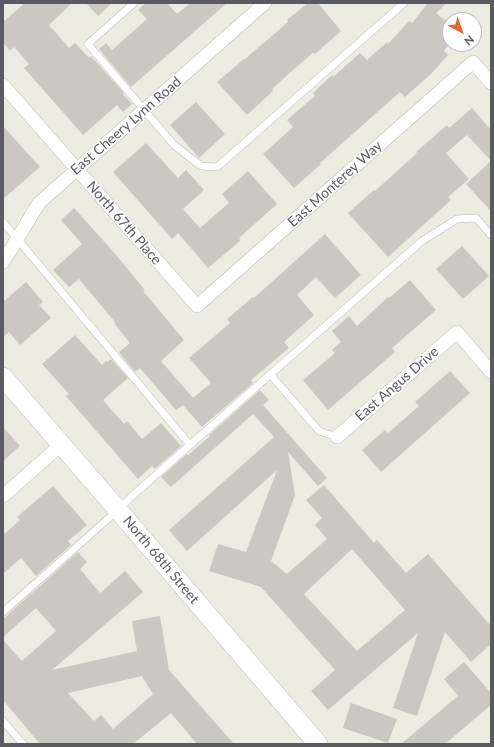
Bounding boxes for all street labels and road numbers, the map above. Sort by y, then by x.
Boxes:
street label: East Cheery Lynn Road [67,73,185,179]
street label: East Monterey Way [284,137,386,231]
street label: North 67th Place [83,178,165,268]
street label: East Angus Drive [352,343,442,425]
street label: North 68th Street [119,513,203,607]

